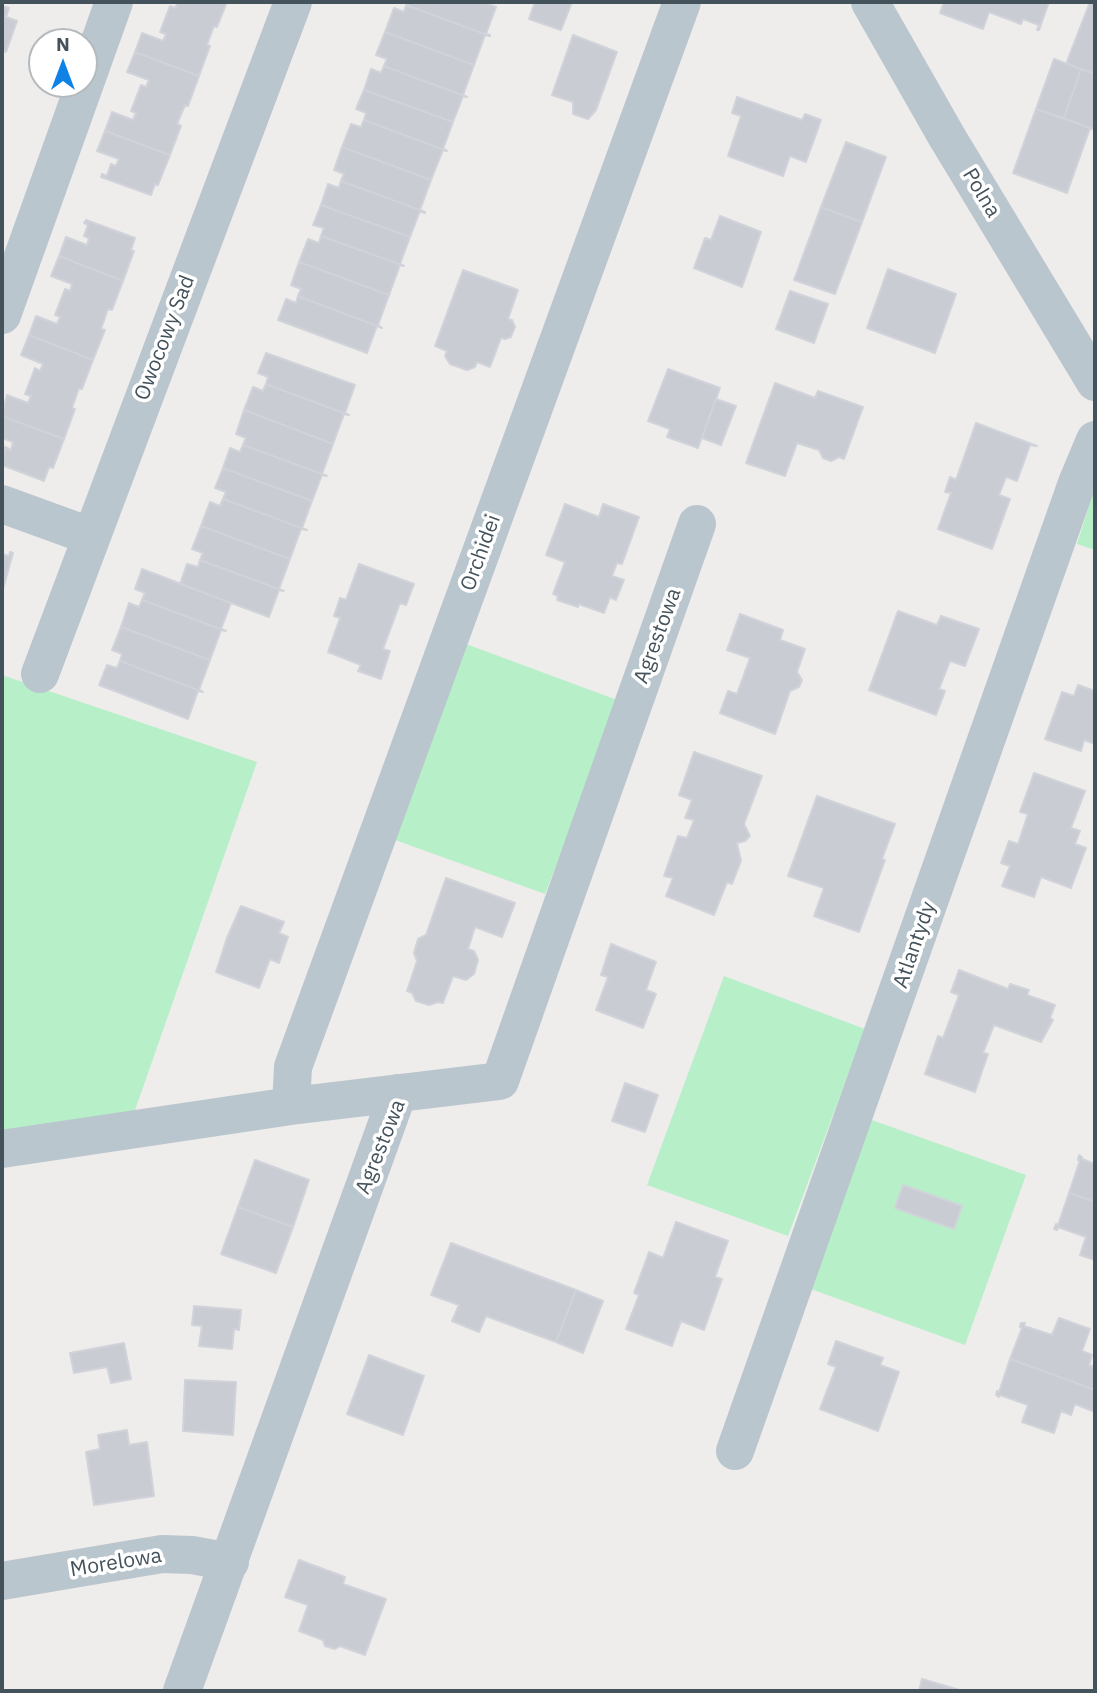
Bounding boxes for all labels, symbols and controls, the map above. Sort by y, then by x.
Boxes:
north arrow [28,28,98,98]
text: N [56,32,70,56]
street label: Polna [957,164,1005,222]
street label: Owocowy Sad [130,272,200,404]
street label: Orchidei [456,511,506,595]
street label: Agrestowa [629,585,687,687]
street label: Atlantydy [888,898,942,992]
street label: Agrestowa [351,1096,411,1198]
street label: Morelowa [68,1543,164,1583]

